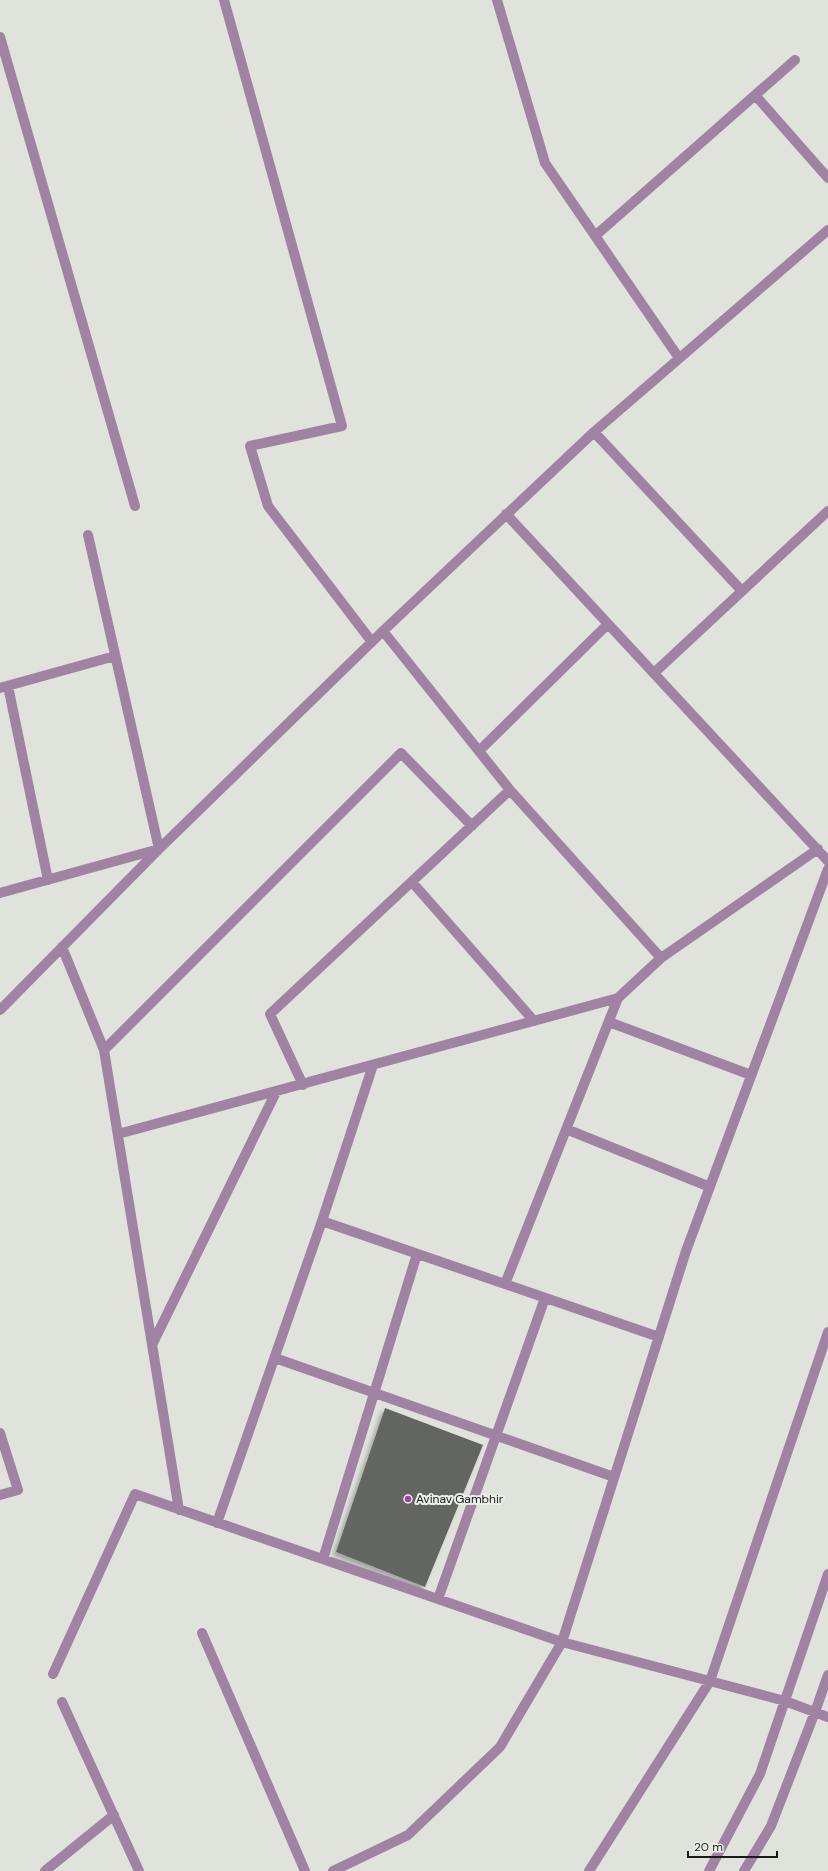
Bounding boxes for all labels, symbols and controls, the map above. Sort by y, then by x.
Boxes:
place label: Avinav Gambhir [416,1491,504,1507]
marker: Avinav Gambhir [403,1494,413,1504]
scale bar [688,1833,777,1859]
text: 20 m [694,1839,723,1855]

